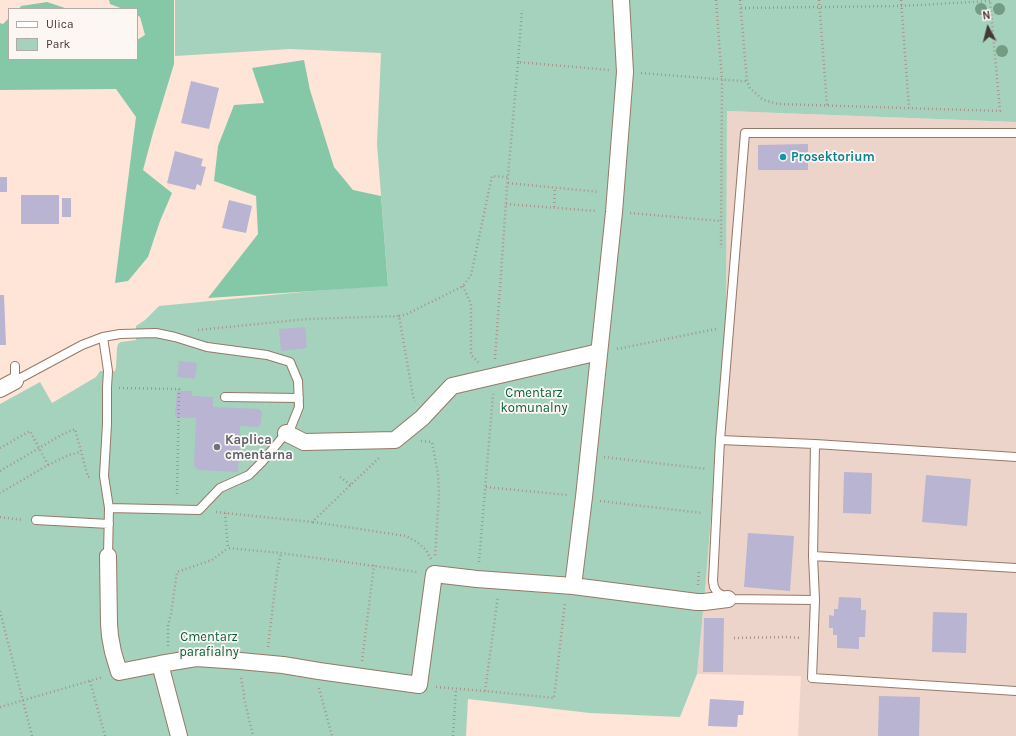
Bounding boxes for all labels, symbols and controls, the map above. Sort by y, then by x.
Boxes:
legend [8,8,138,60]
north arrow [968,8,1008,48]
text: N [982,9,991,23]
text: Ulica [46,17,74,31]
text: Park [46,37,70,51]
place label: Prosektorium [791,149,875,165]
marker: Prosektorium [778,152,788,162]
park label: Cmentarz komunalny [500,385,568,416]
place label: Kaplica cmentarna [225,432,293,463]
marker: Kaplica cmentarna [212,442,222,452]
park label: Cmentarz parafialny [179,629,239,660]

